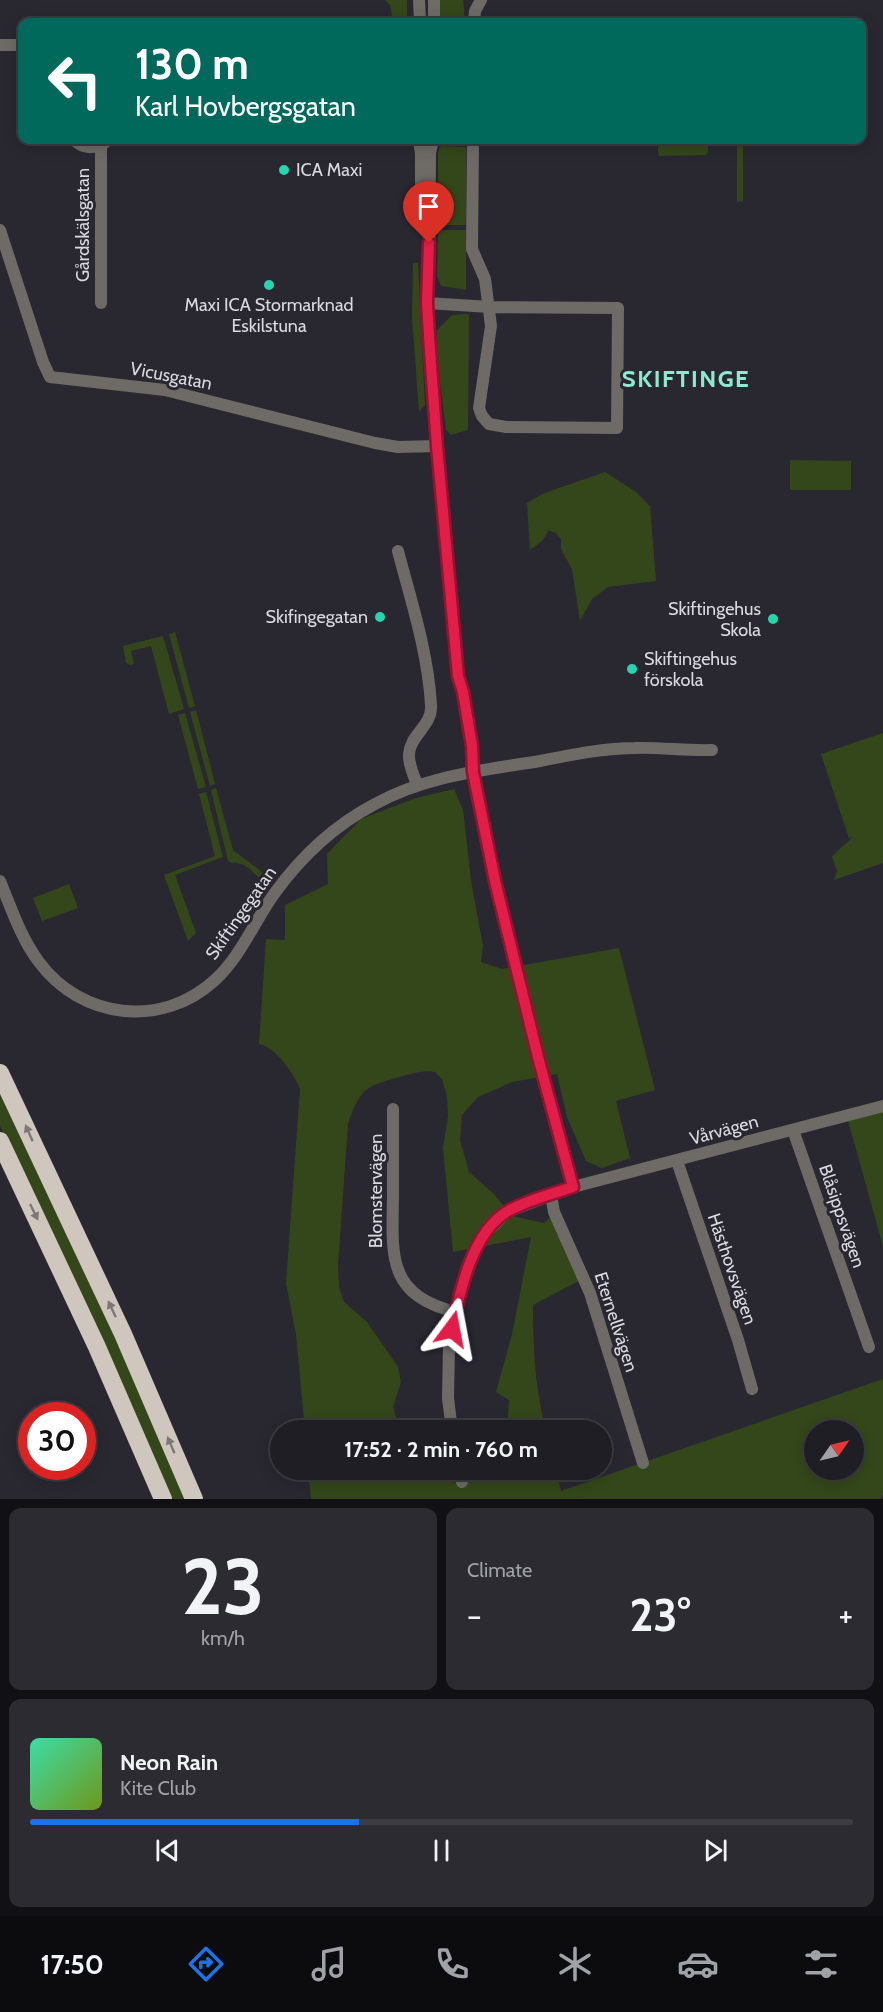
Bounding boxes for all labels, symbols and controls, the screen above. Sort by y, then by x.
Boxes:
text: 130 m [135,38,249,90]
icon: left [36,42,114,120]
text: Karl Hovbergsgatan [135,90,356,123]
place label: ICA Maxi [296,159,362,181]
marker: ICA Maxi [277,163,291,177]
street label: Gårdskälsgatan [72,168,94,282]
pin [403,181,454,243]
icon: arrive [412,190,445,223]
marker: Maxi ICA Stormarknad Eskilstuna [262,278,276,292]
place label: Maxi ICA Stormarknad Eskilstuna [184,294,354,337]
street label: Vicusgatan [128,357,214,395]
district label: SKIFTINGE [622,364,750,393]
place label: Skiftingehus Skola [668,598,761,641]
place label: Skifingegatan [266,606,368,628]
marker: Skifingegatan [373,610,387,624]
marker: Skiftingehus Skola [766,612,780,626]
place label: Skiftingehus förskola [644,648,737,691]
marker: Skiftingehus förskola [625,662,639,676]
street label: Skiftingegatan [201,862,281,964]
street label: Vårvägen [687,1110,761,1150]
one-way arrow [24,1124,33,1141]
street label: Blomstervägen [365,1134,387,1248]
street label: Blåsippsvägen [814,1161,870,1271]
one-way arrow [30,1204,39,1221]
street label: Hästhovsvägen [703,1211,761,1327]
street label: Eternellvägen [589,1269,643,1375]
position arrow [420,1297,484,1361]
one-way arrow [107,1300,116,1317]
speed limit sign: 30 [18,1402,96,1480]
north arrow [804,1420,864,1480]
map controls [804,1420,864,1480]
one-way arrow [166,1436,176,1454]
text: 17:52 · 2 min · 760 m [344,1436,538,1463]
text: 23 [181,1539,265,1634]
text: Climate [467,1558,532,1582]
text: 23° [629,1588,691,1642]
text: − [467,1595,482,1635]
text: + [838,1595,853,1635]
text: km/h [201,1626,245,1650]
text: Neon Rain [120,1749,218,1776]
text: Kite Club [120,1776,196,1800]
icon: previous [151,1834,184,1867]
icon: pause [425,1834,458,1867]
icon: next [699,1834,732,1867]
icon: directions [185,1943,227,1985]
icon: music [308,1943,350,1985]
icon: phone [431,1943,473,1985]
icon: climate [554,1943,596,1985]
icon: car [677,1943,719,1985]
icon: filters [800,1943,842,1985]
text: 17:50 [41,1948,104,1981]

